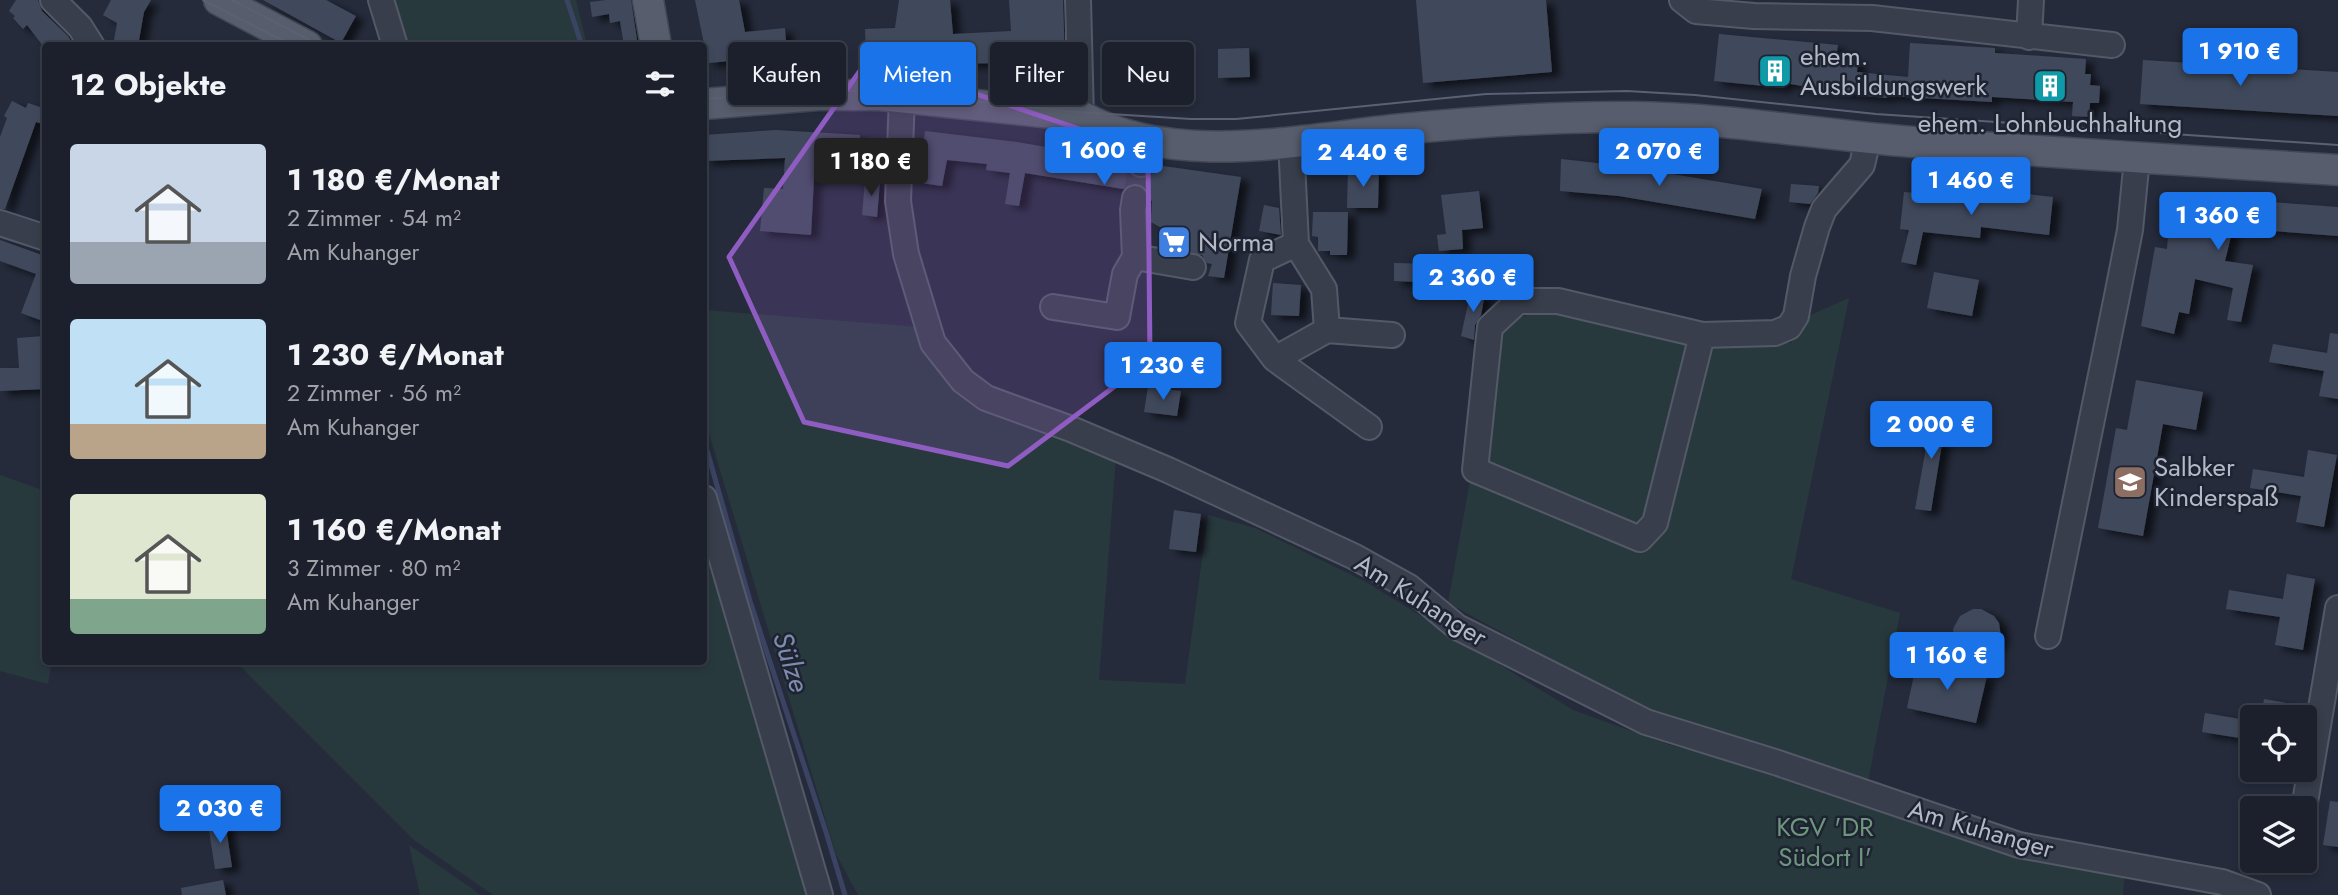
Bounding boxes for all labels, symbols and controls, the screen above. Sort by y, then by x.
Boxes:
pin: 1 910 € [2175,28,2305,88]
text: 1 910 € [2199,34,2281,68]
place label: ehem. Ausbildungswerk [1800,37,1987,105]
chip: Kaufen [728,42,846,105]
chip: Mieten [860,42,976,105]
chip: Filter [990,42,1088,105]
chip: Neu [1102,42,1194,105]
building icon: ehem. Ausbildungswerk [1756,52,1794,90]
text: 12 Objekte [70,63,226,106]
icon: filters [641,65,679,103]
building icon: ehem. Lohnbuchhaltung [2031,67,2069,105]
place label: ehem. Lohnbuchhaltung [1918,104,2182,142]
pin: 1 600 € [1039,128,1169,187]
pin: 2 070 € [1594,128,1724,188]
pin: 2 440 € [1298,130,1428,189]
text: 1 600 € [1061,133,1147,167]
text: 2 070 € [1615,134,1703,168]
text: 2 440 € [1317,135,1409,169]
pin: 1 180 € [806,138,936,198]
text: 1 180 € [830,144,912,178]
text: 1 180 €/Monat [287,158,500,201]
pin: 1 460 € [1906,158,2036,217]
text: 1 460 € [1927,163,2015,197]
icon: home [126,172,210,256]
pin: 1 360 € [2153,192,2283,252]
text: 1 360 € [2175,198,2261,232]
text: 2 Zimmer · 54 m² [287,201,461,235]
supermarket icon: Norma [1155,223,1193,261]
place label: Norma [1198,223,1274,261]
text: Am Kuhanger [287,235,419,269]
pin: 2 360 € [1408,254,1538,314]
text: 2 360 € [1429,260,1517,294]
text: 1 230 €/Monat [287,333,504,376]
pin: 1 230 € [1098,342,1228,402]
icon: home [126,347,210,431]
text: 1 230 € [1120,348,1206,382]
text: 2 Zimmer · 56 m² [287,376,461,410]
pin: 2 000 € [1866,402,1996,461]
text: 2 000 € [1886,407,1976,441]
text: Am Kuhanger [287,410,419,444]
place label: Salbker Kinderspaß [2154,448,2279,516]
school or university icon: Salbker Kinderspaß [2111,463,2149,501]
text: 1 160 €/Monat [287,508,501,551]
icon: home [126,522,210,606]
street label: Am Kuhanger [1347,544,1495,656]
text: 3 Zimmer · 80 m² [287,551,460,585]
text: Am Kuhanger [287,585,419,619]
water label: Sülze [762,626,820,698]
pin: 1 160 € [1882,632,2012,692]
text: 1 160 € [1906,638,1988,672]
map controls [2240,705,2317,873]
button: locate [2240,705,2317,782]
pin: 2 030 € [155,786,285,845]
street label: Am Kuhanger [1904,790,2058,868]
text: 2 030 € [176,791,264,825]
button: layers [2240,796,2317,873]
park label: KGV 'DR Südort I' [1776,808,1874,876]

